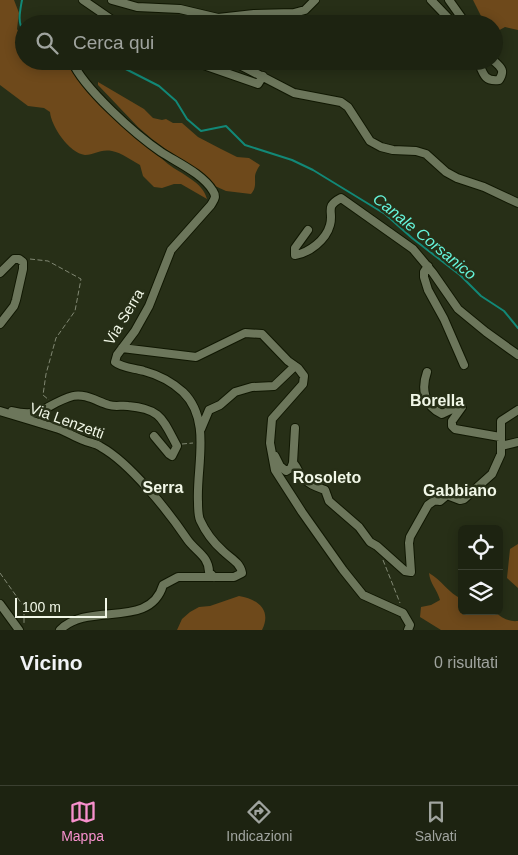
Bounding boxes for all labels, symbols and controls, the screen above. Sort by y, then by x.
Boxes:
search box [15,15,503,70]
icon: search [33,29,61,57]
text: Cerca qui [73,32,154,53]
water label: Canale Corsanico [370,190,480,283]
street label: Via Serra [100,285,147,348]
district label: Borella [410,392,464,409]
street label: Via Lenzetti [28,399,107,442]
district label: Rosoleto [293,469,361,486]
district label: Serra [143,479,184,496]
district label: Gabbiano [423,482,497,499]
map controls [458,525,503,615]
button: locate [458,525,503,570]
button: layers [458,570,503,615]
scale bar [15,595,108,618]
text: 100 m [22,599,61,615]
text: Vicino [20,651,83,674]
text: 0 risultati [434,654,498,671]
tab: Mappa [61,798,104,844]
tab: Indicazioni [226,798,292,844]
tab: Salvati [415,798,457,844]

